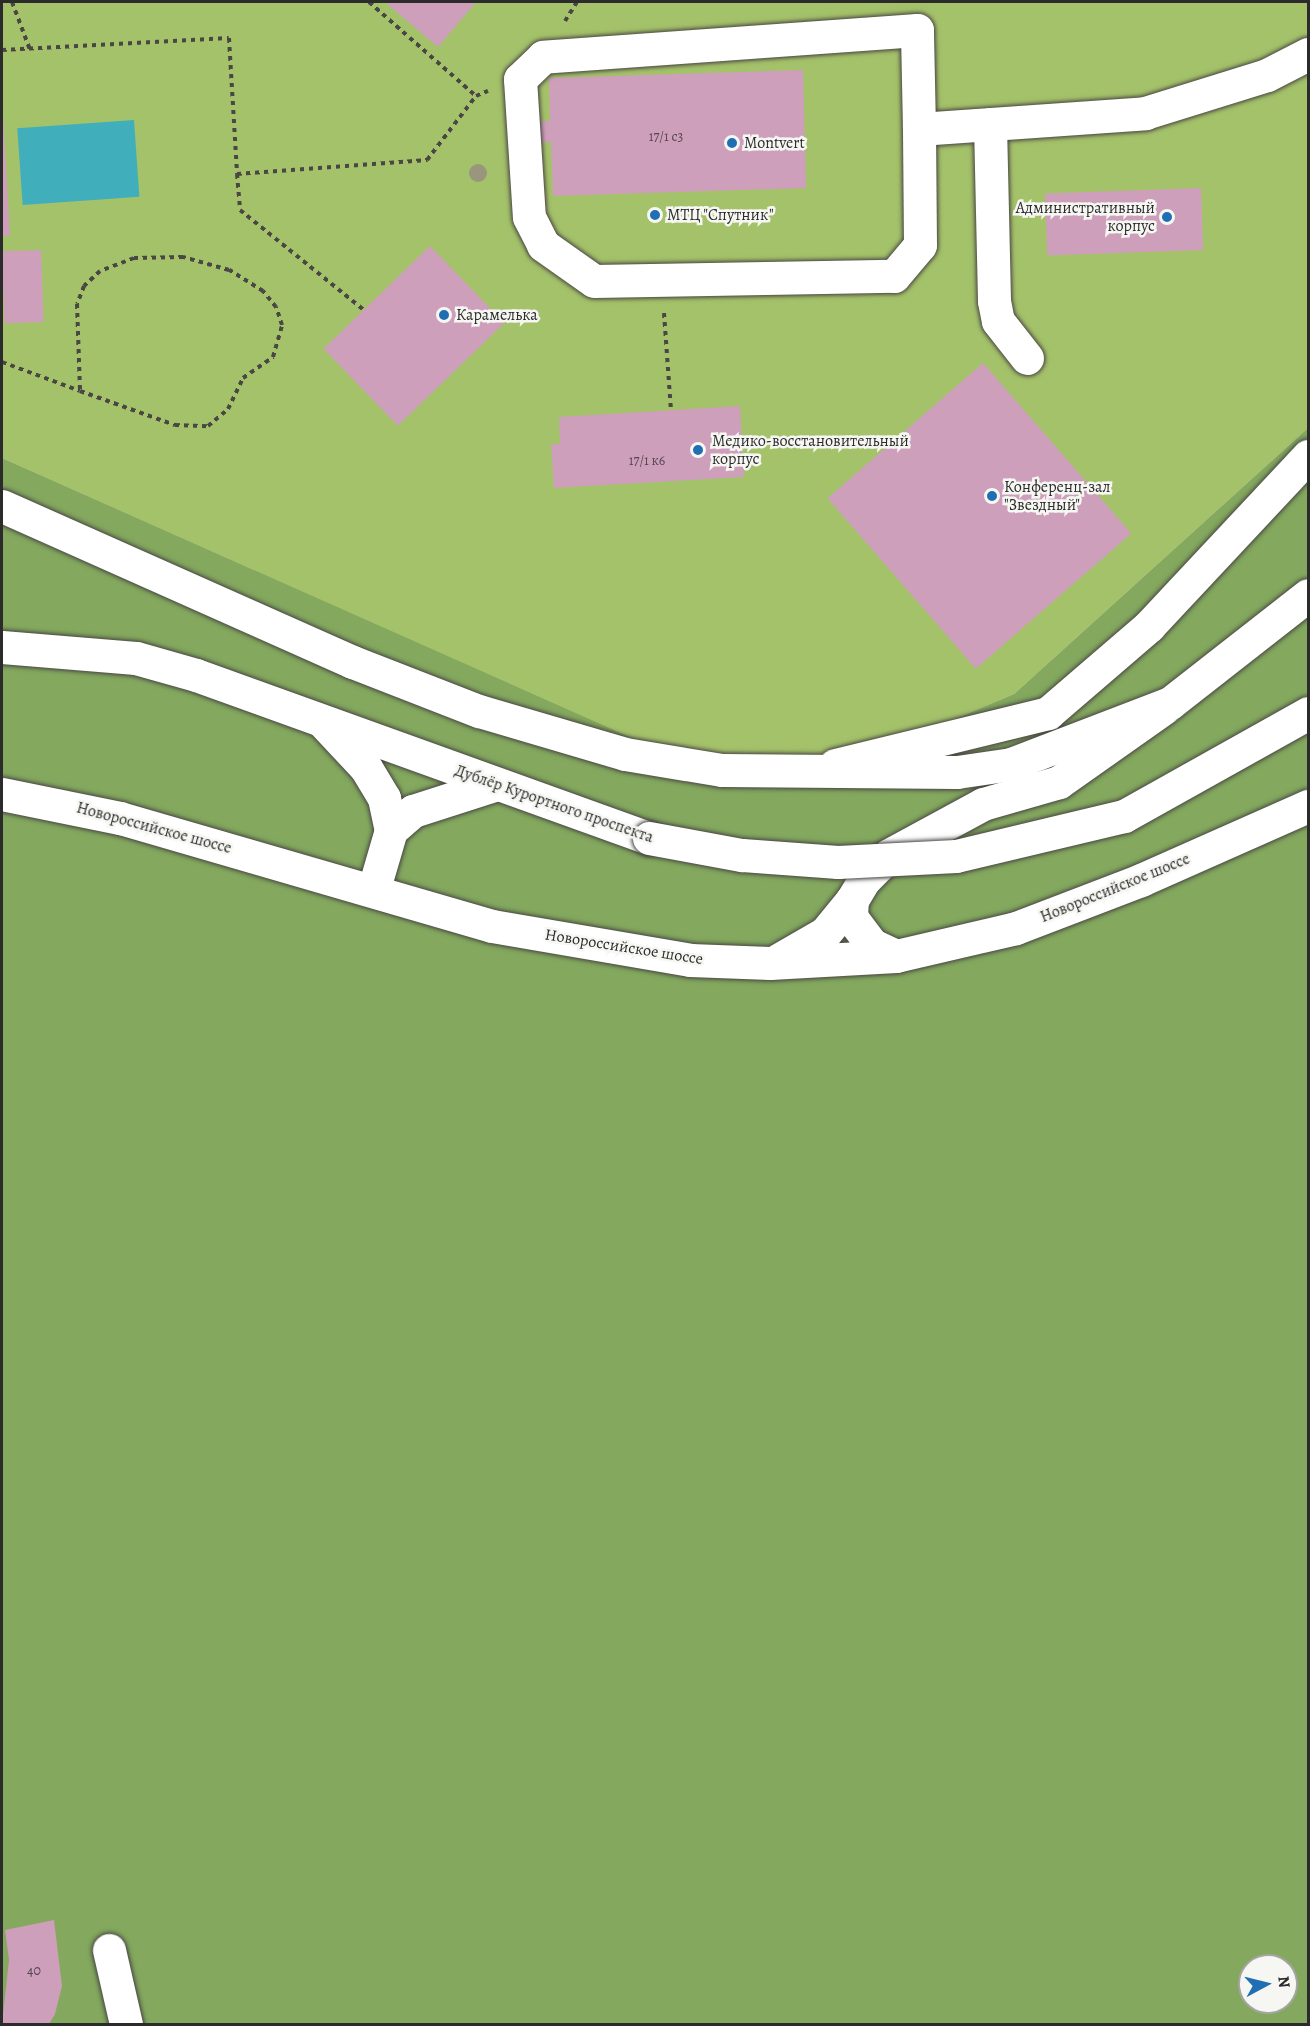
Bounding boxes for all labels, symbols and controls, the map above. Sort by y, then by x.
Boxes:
house number: 17/1 с3 [649,129,683,145]
place label: Montvert [744,133,805,153]
marker: Montvert [725,136,739,150]
place label: Административный корпус [1016,198,1155,236]
place label: МТЦ "Спутник" [667,205,774,225]
marker: МТЦ "Спутник" [648,208,662,222]
marker: Административный корпус [1160,210,1174,224]
place label: Карамелька [456,305,538,325]
marker: Карамелька [437,308,451,322]
place label: Медико-восстановительный корпус [712,431,909,469]
marker: Медико-восстановительный корпус [689,441,707,459]
house number: 17/1 к6 [629,453,665,469]
place label: Конференц-зал "Звездный" [1004,477,1110,515]
marker: Конференц-зал "Звездный" [985,489,999,503]
street label: Дублёр Курортного проспекта [452,761,656,847]
street label: Новороссийское шоссе [74,798,234,858]
street label: Новороссийское шоссе [1037,849,1193,927]
street label: Новороссийское шоссе [544,925,704,969]
north arrow [1238,1954,1298,2014]
house number: 40 [27,1963,41,1979]
text: N [1272,1975,1296,1989]

